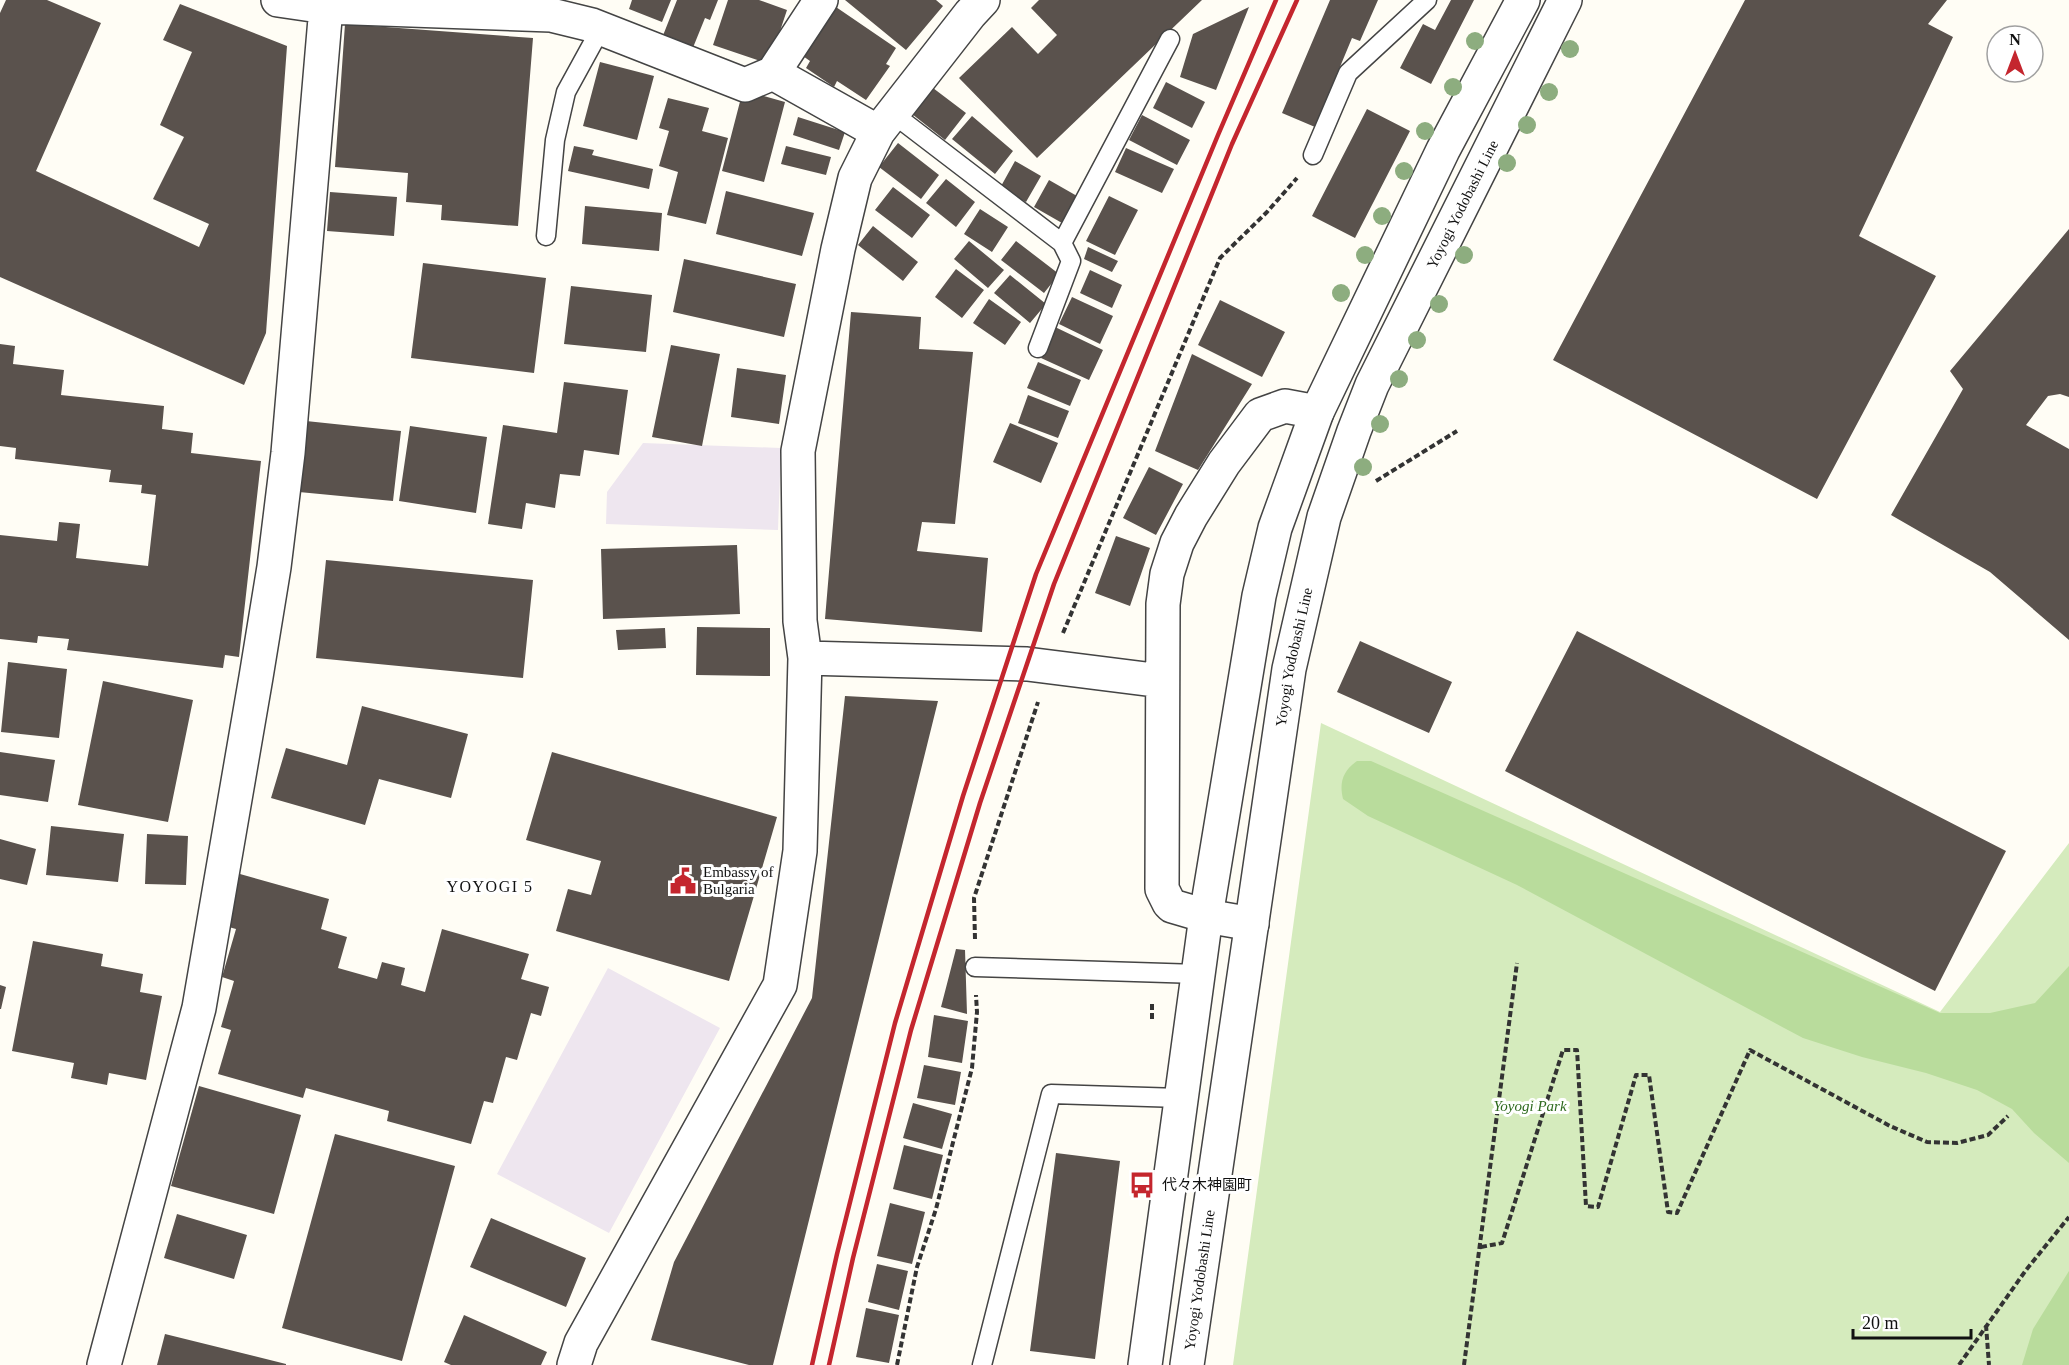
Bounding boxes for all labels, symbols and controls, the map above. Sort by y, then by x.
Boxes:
north arrow [1985,24,2045,84]
text: N [2009,31,2021,48]
street label: Yoyogi Yodobashi Line [1424,137,1502,271]
street label: Yoyogi Yodobashi Line [1273,586,1316,728]
place label: Embassy of Bulgaria [703,864,773,897]
public building icon: Embassy of Bulgaria [668,866,698,896]
district label: YOYOGI 5 [446,878,534,895]
park label: Yoyogi Park [1493,1098,1567,1114]
bus stop icon: 代々木神園町 [1127,1170,1157,1200]
place label: 代々木神園町 [1162,1176,1252,1193]
street label: Yoyogi Yodobashi Line [1181,1208,1218,1351]
scale bar [1853,1302,1972,1340]
text: 20 m [1862,1313,1899,1333]

